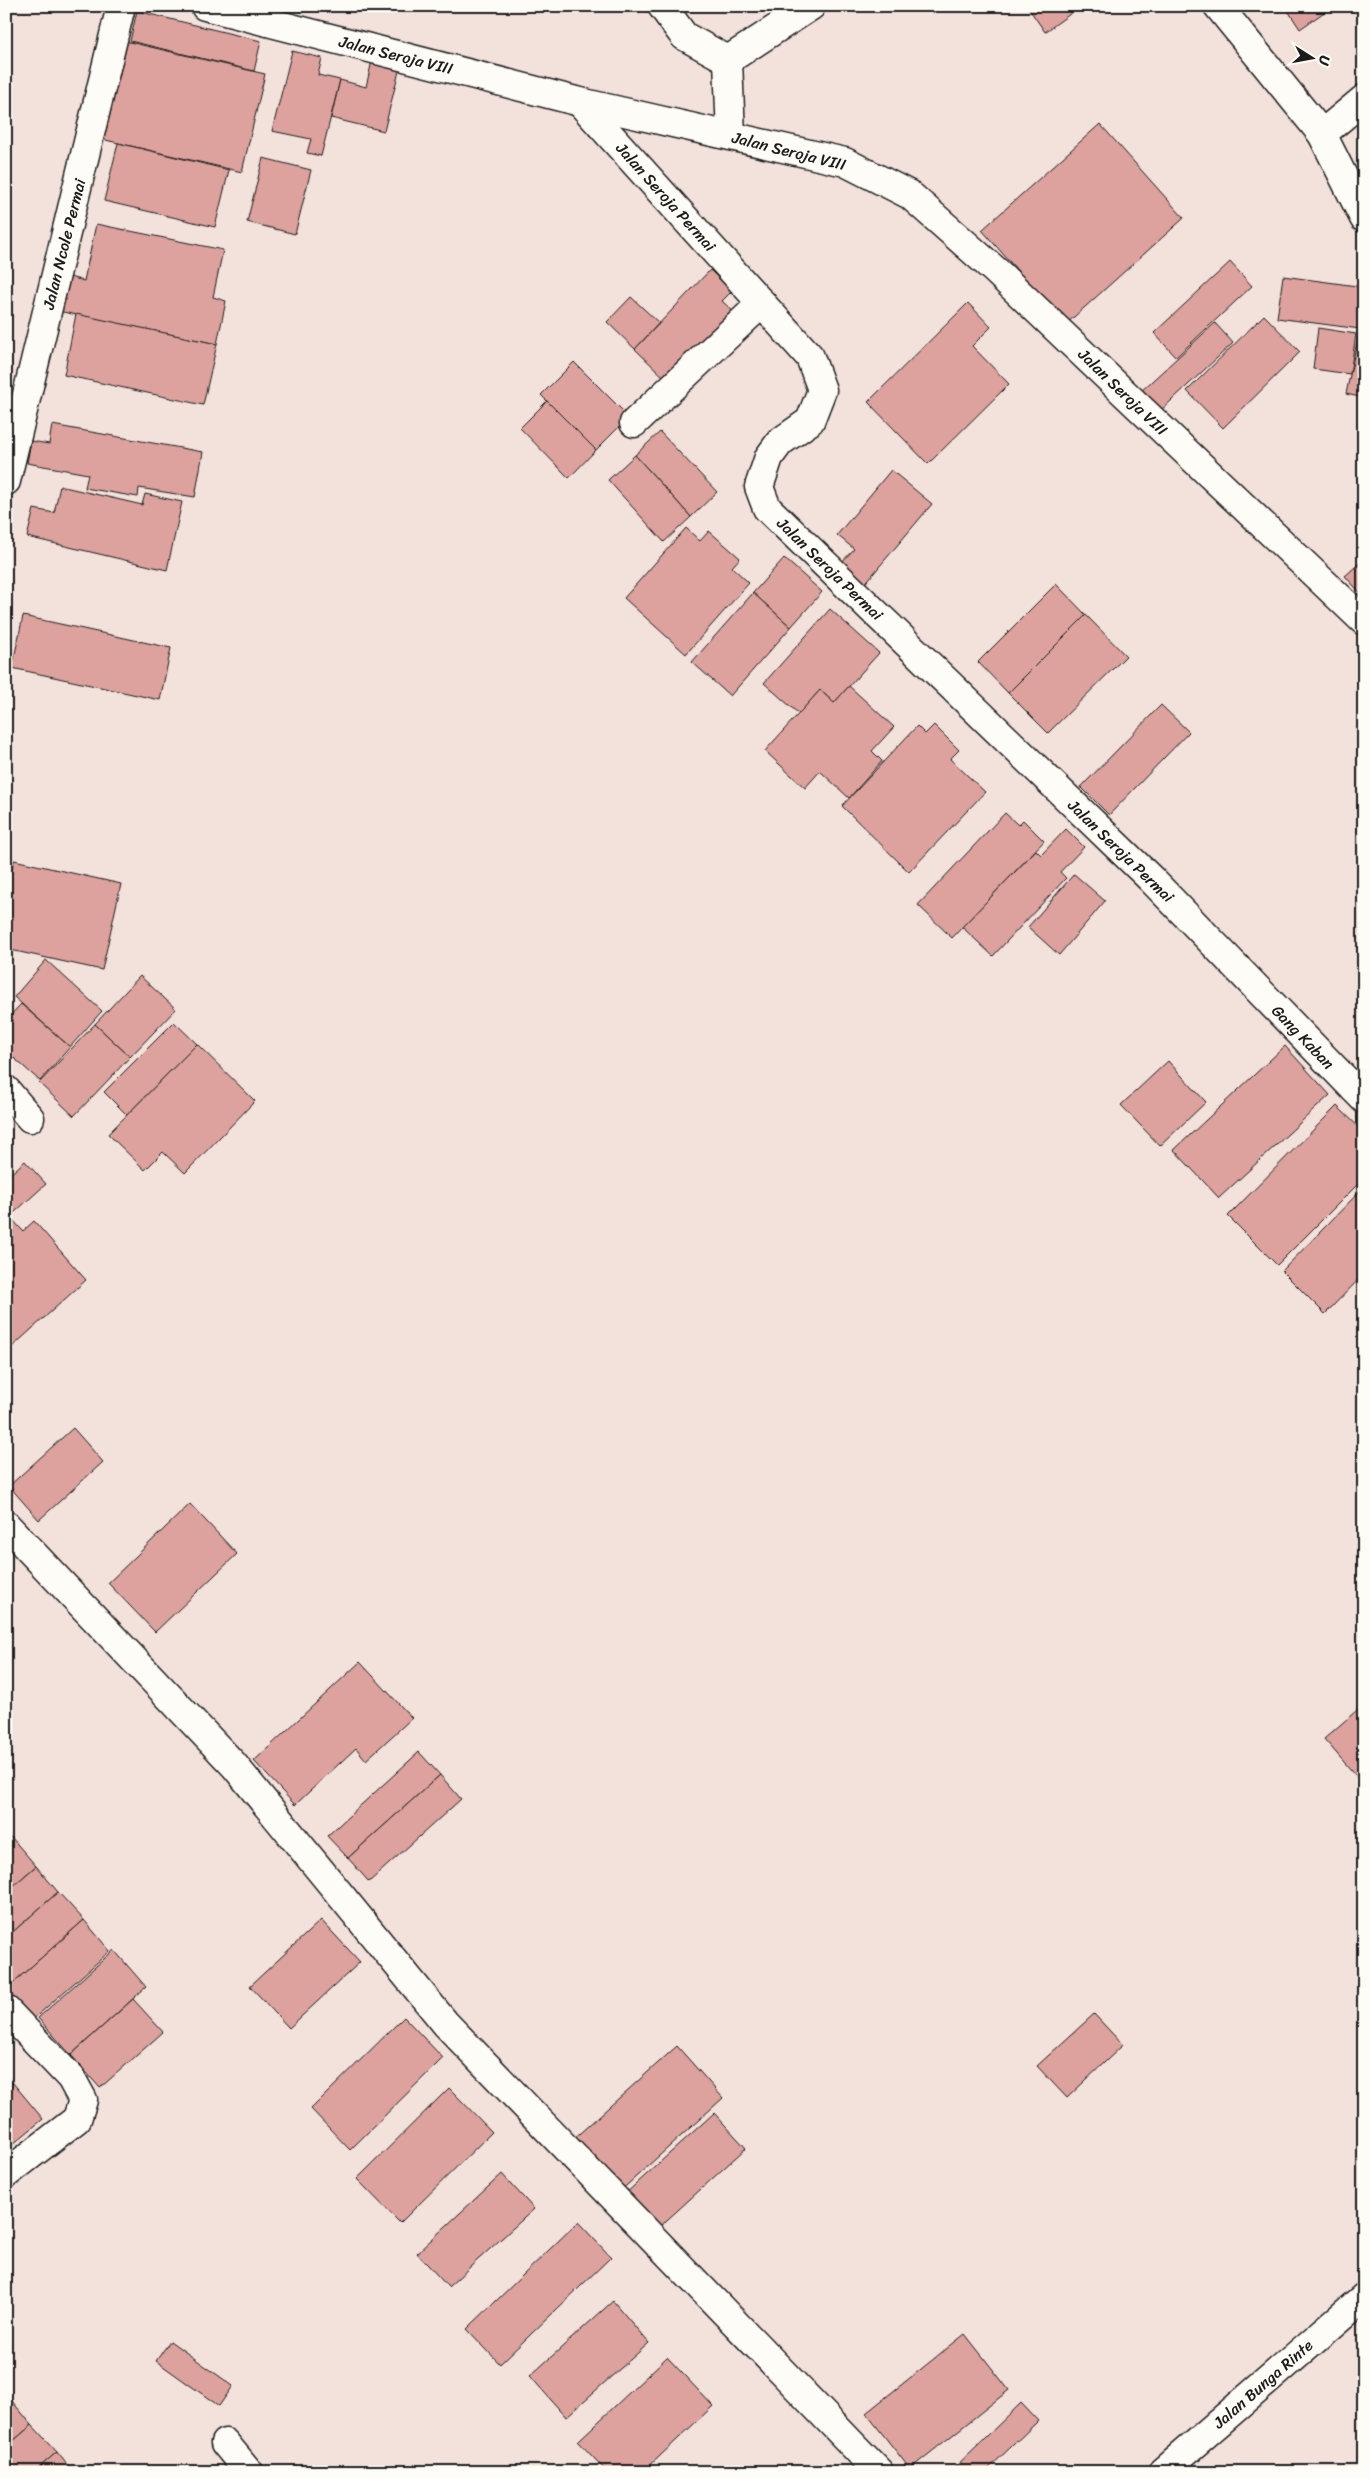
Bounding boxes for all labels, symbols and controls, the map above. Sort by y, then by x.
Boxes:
street label: Jalan Seroja VIII [335,27,456,83]
north arrow [1288,32,1338,82]
text: U [1311,53,1337,68]
street label: Jalan Seroja VIII [728,123,849,179]
street label: Jalan Seroja Permai [608,135,724,259]
street label: Jalan Ncole Permai [34,175,94,313]
street label: Jalan Seroja VIII [1070,340,1175,443]
street label: Jalan Seroja Permai [769,509,891,628]
street label: Jalan Seroja Permai [1060,791,1182,910]
street label: Gang Kaban [1264,997,1342,1077]
street label: Jalan Bunga Rinte [1205,2332,1320,2437]

